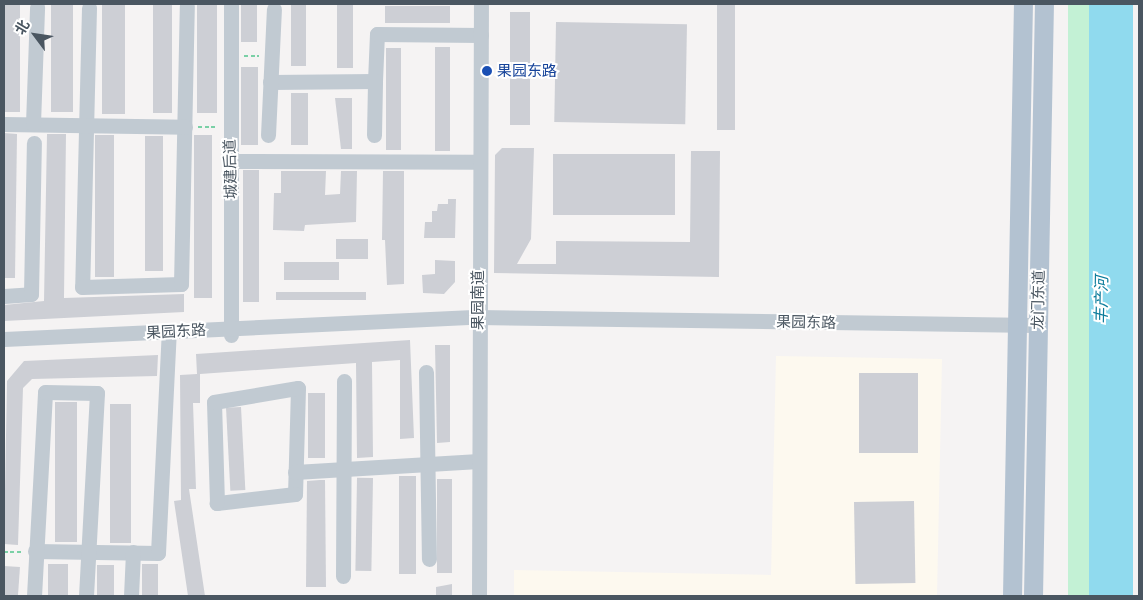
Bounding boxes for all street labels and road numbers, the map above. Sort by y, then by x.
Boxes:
street label: 城建后道 [220,139,240,199]
street label: 果园南道 [469,270,487,330]
street label: 龙门东道 [1028,270,1048,330]
street label: 果园东路 [776,312,836,332]
street label: 果园东路 [146,320,206,342]

